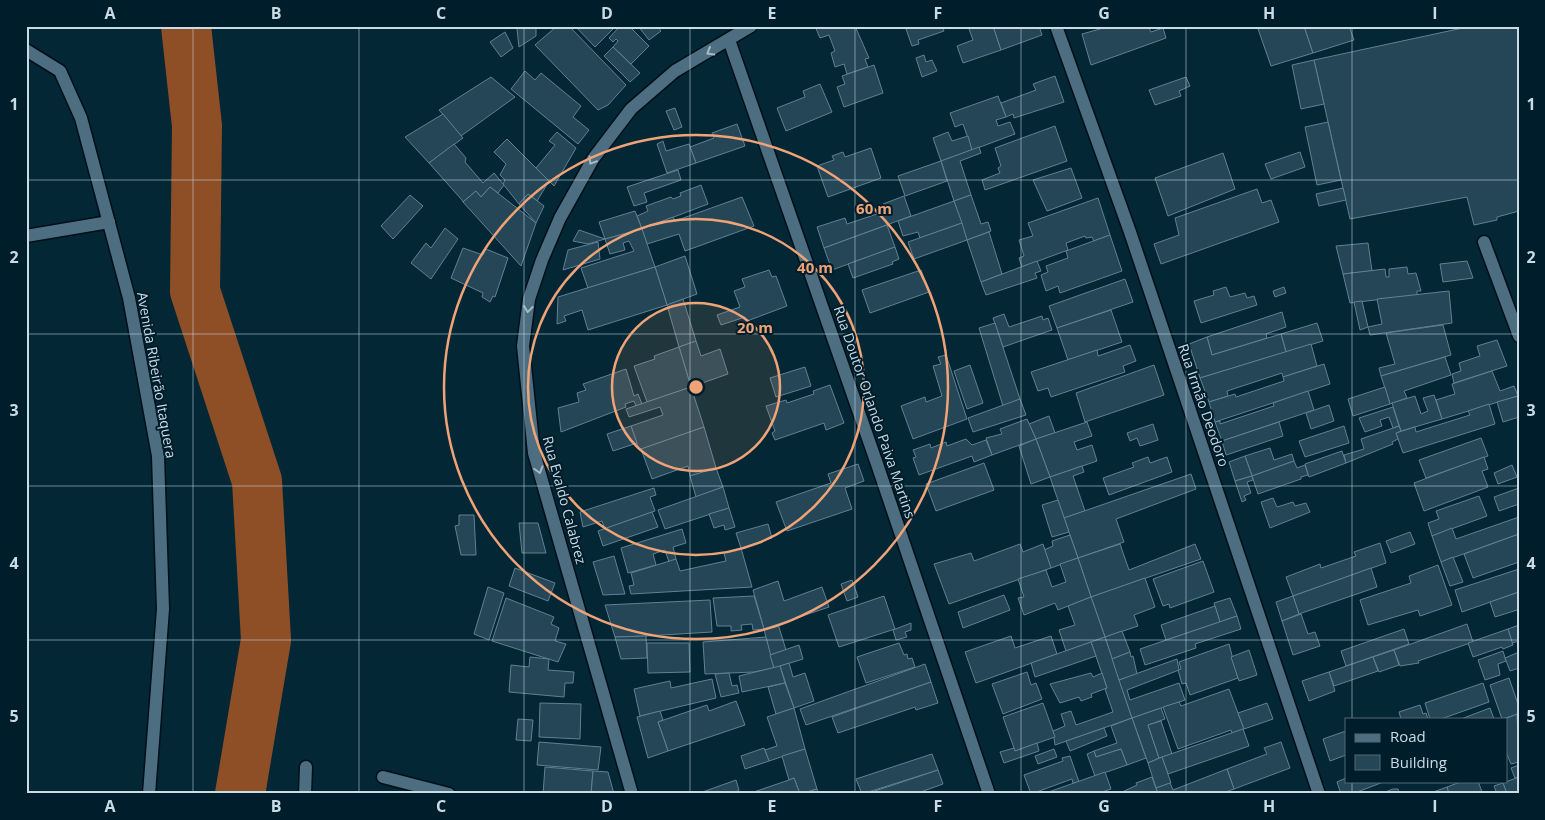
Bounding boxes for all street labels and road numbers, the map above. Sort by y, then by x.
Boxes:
street label: Avenida Ribeirão Itaquera [133,290,181,460]
street label: Rua Doutor Orlando Paiva Martins [830,303,921,521]
street label: Rua Irmão Deodoro [1174,341,1234,469]
street label: Rua Evaldo Calabrez [539,434,591,567]

